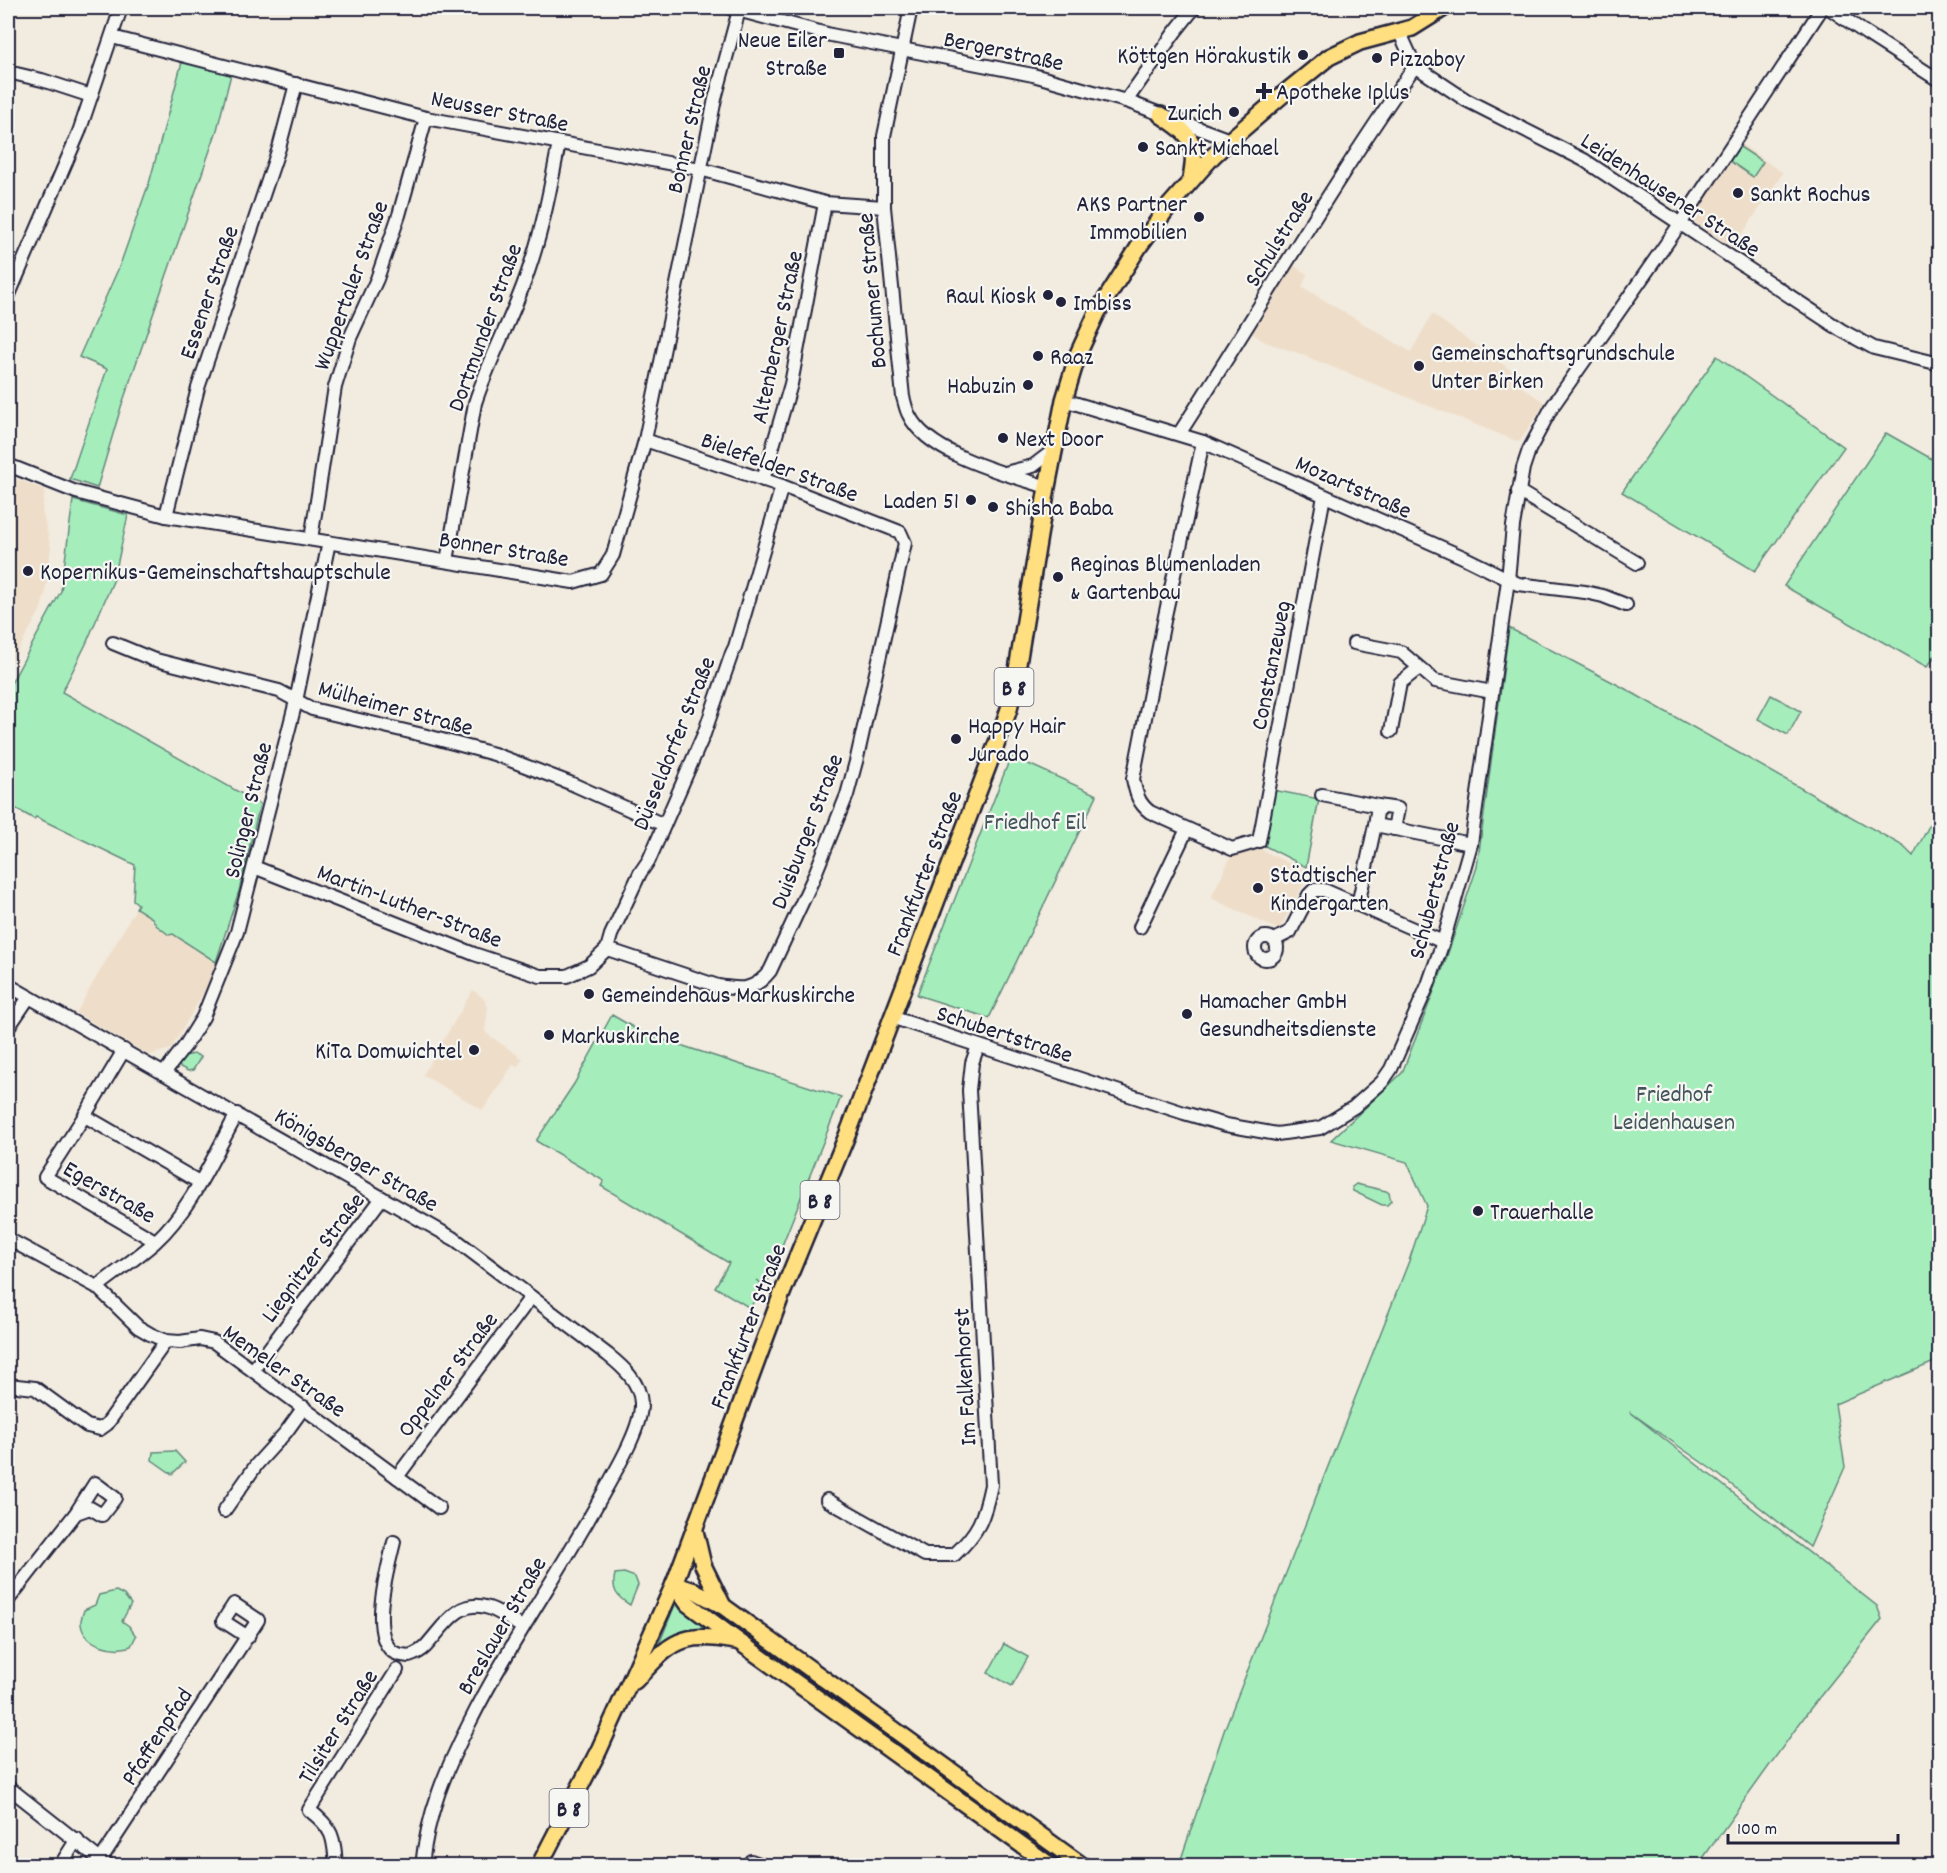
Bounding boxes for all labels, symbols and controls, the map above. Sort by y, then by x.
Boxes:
street label: Bergerstraße [940,24,1067,82]
place label: Neue Eiler Straße [738,25,827,87]
place label: Köttgen Hörakustik [1117,41,1291,75]
place label: Pizzaboy [1389,44,1466,78]
marker: Neue Eiler Straße [832,46,846,60]
marker: Köttgen Hörakustik [1296,48,1310,62]
marker: Pizzaboy [1370,51,1384,65]
street label: Bonner Straße [660,62,722,197]
place label: Apotheke 1plus [1276,77,1410,111]
street label: Neusser Straße [428,83,571,143]
marker: Apotheke 1plus [1257,84,1271,98]
place label: Zurich [1167,98,1222,132]
marker: Zurich [1227,105,1241,119]
street label: Leidenhausener Straße [1573,125,1766,268]
place label: Sankt Michael [1155,133,1279,167]
marker: Sankt Michael [1136,140,1150,154]
place label: Sankt Rochus [1750,179,1871,213]
street label: Schulstraße [1237,185,1324,295]
marker: Sankt Rochus [1731,186,1745,200]
place label: AKS Partner Immobilien [1076,189,1187,251]
street label: Wuppertaler Straße [306,197,399,376]
marker: AKS Partner Immobilien [1192,210,1206,224]
street label: Bochumer Straße [850,212,898,370]
street label: Essener Straße [172,222,250,364]
street label: Dortmunder Straße [441,239,533,417]
street label: Altenberger Straße [744,248,814,427]
place label: Raul Kiosk [945,281,1036,315]
marker: Raul Kiosk [1041,288,1055,302]
place label: Imbiss [1073,288,1132,322]
marker: Imbiss [1054,295,1068,309]
place label: Gemeinschaftsgrundschule Unter Birken [1431,338,1675,400]
place label: Raaz [1050,342,1093,376]
marker: Raaz [1031,349,1045,363]
marker: Gemeinschaftsgrundschule Unter Birken [1412,359,1426,373]
place label: Habuzin [947,371,1016,405]
marker: Habuzin [1021,378,1035,392]
place label: Next Door [1015,424,1103,458]
street label: Bielefelder Straße [696,425,862,513]
marker: Next Door [996,431,1010,445]
street label: Mozartstraße [1289,448,1416,529]
place label: Laden 51 [883,486,959,520]
marker: Laden 51 [964,493,978,507]
place label: Shisha Baba [1005,493,1114,527]
marker: Shisha Baba [986,500,1000,514]
street label: Bonner Straße [436,524,571,578]
place label: Reginas Blumenladen & Gartenbau [1070,549,1261,611]
place label: Kopernikus-Gemeinschaftshauptschule [40,557,391,591]
marker: Kopernikus-Gemeinschaftshauptschule [21,564,35,578]
marker: Reginas Blumenladen & Gartenbau [1051,570,1065,584]
street label: Constanzeweg [1244,598,1302,733]
street label: Düsseldorfer Straße [625,652,726,836]
road number: B 8 [994,668,1034,706]
street label: Mülheimer Straße [314,673,476,747]
place label: Happy Hair Jurado [968,711,1066,773]
marker: Happy Hair Jurado [949,732,963,746]
street label: Solinger Straße [217,739,283,883]
street label: Duisburger Straße [764,749,854,915]
street label: Frankfurter Straße [879,786,973,962]
park label: Friedhof Eil [984,807,1087,841]
street label: Schubertstraße [1401,818,1471,963]
street label: Martin-Luther-Straße [311,857,507,959]
place label: Städtischer Kindergarten [1270,860,1388,922]
marker: Städtischer Kindergarten [1251,881,1265,895]
place label: Gemeindehaus Markuskirche [601,980,855,1014]
place label: Hamacher GmbH Gesundheitsdienste [1199,986,1376,1048]
marker: Gemeindehaus Markuskirche [582,987,596,1001]
street label: Schubertstraße [932,998,1077,1074]
marker: Hamacher GmbH Gesundheitsdienste [1180,1007,1194,1021]
place label: Markuskirche [561,1021,680,1055]
marker: Markuskirche [542,1028,556,1042]
place label: KiTa Domwichtel [315,1036,462,1070]
marker: KiTa Domwichtel [467,1043,481,1057]
park label: Friedhof Leidenhausen [1613,1079,1735,1141]
street label: Königsberger Straße [267,1101,444,1223]
street label: Egerstraße [56,1153,161,1234]
road number: B 8 [800,1181,840,1219]
street label: Liegnitzer Straße [254,1187,375,1331]
place label: Trauerhalle [1490,1197,1594,1231]
marker: Trauerhalle [1471,1204,1485,1218]
street label: Frankfurter Straße [703,1239,797,1415]
street label: Oppelner Straße [391,1306,508,1446]
street label: Im Falkenhorst [946,1307,988,1447]
street label: Memeler Straße [215,1317,352,1428]
street label: Breslauer Straße [450,1551,557,1702]
street label: Tilsiter Straße [291,1664,388,1792]
street label: Pfaffenpfad [114,1682,203,1793]
road number: B 8 [550,1789,588,1827]
scale bar [1728,1807,1898,1845]
text: 100 m [1737,1818,1777,1843]

